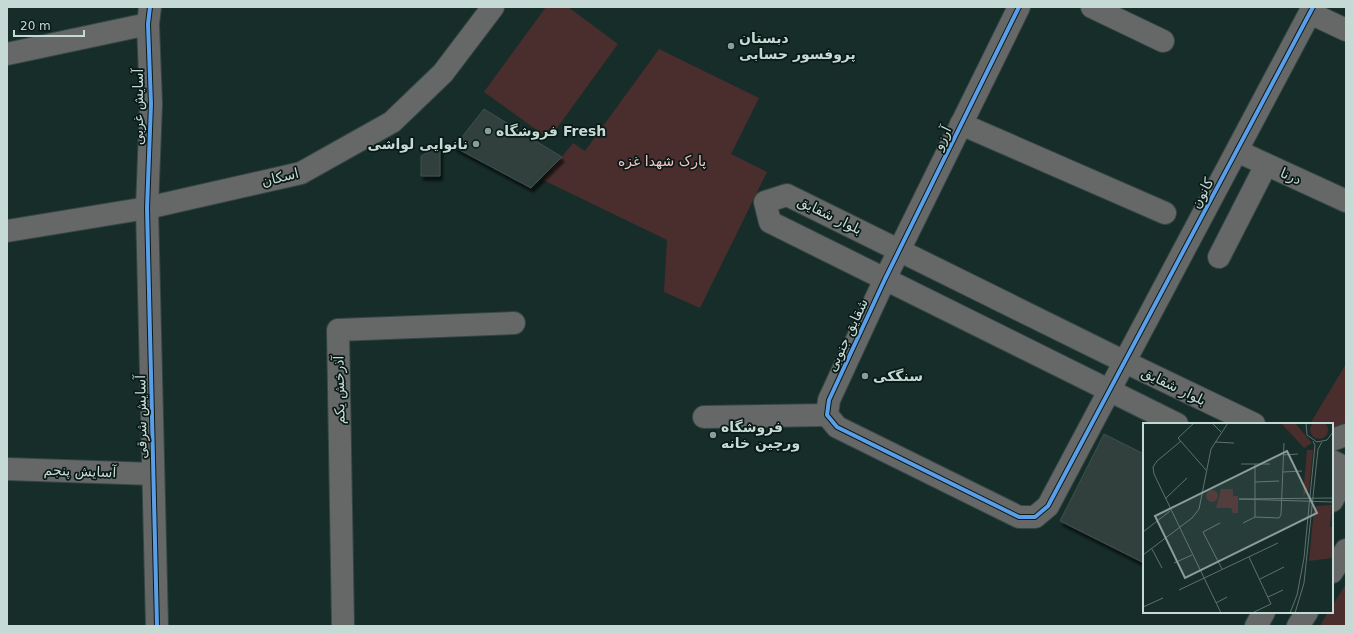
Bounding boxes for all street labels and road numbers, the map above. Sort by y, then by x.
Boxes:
street label: آسایش غربی [130,68,147,145]
street label: آرزو [929,123,956,154]
street label: درنا [1278,164,1304,189]
street label: اسکان [260,165,300,189]
street label: کانون [1187,175,1218,212]
street label: بلوار شقایق [795,193,865,238]
street label: شقایق جنوبی [823,296,872,375]
street label: آذرخش یکم [330,354,349,425]
street label: بلوار شقایق [1139,364,1209,409]
street label: آسایش شرقی [132,374,151,459]
street label: آسایش پنجم [43,462,118,481]

